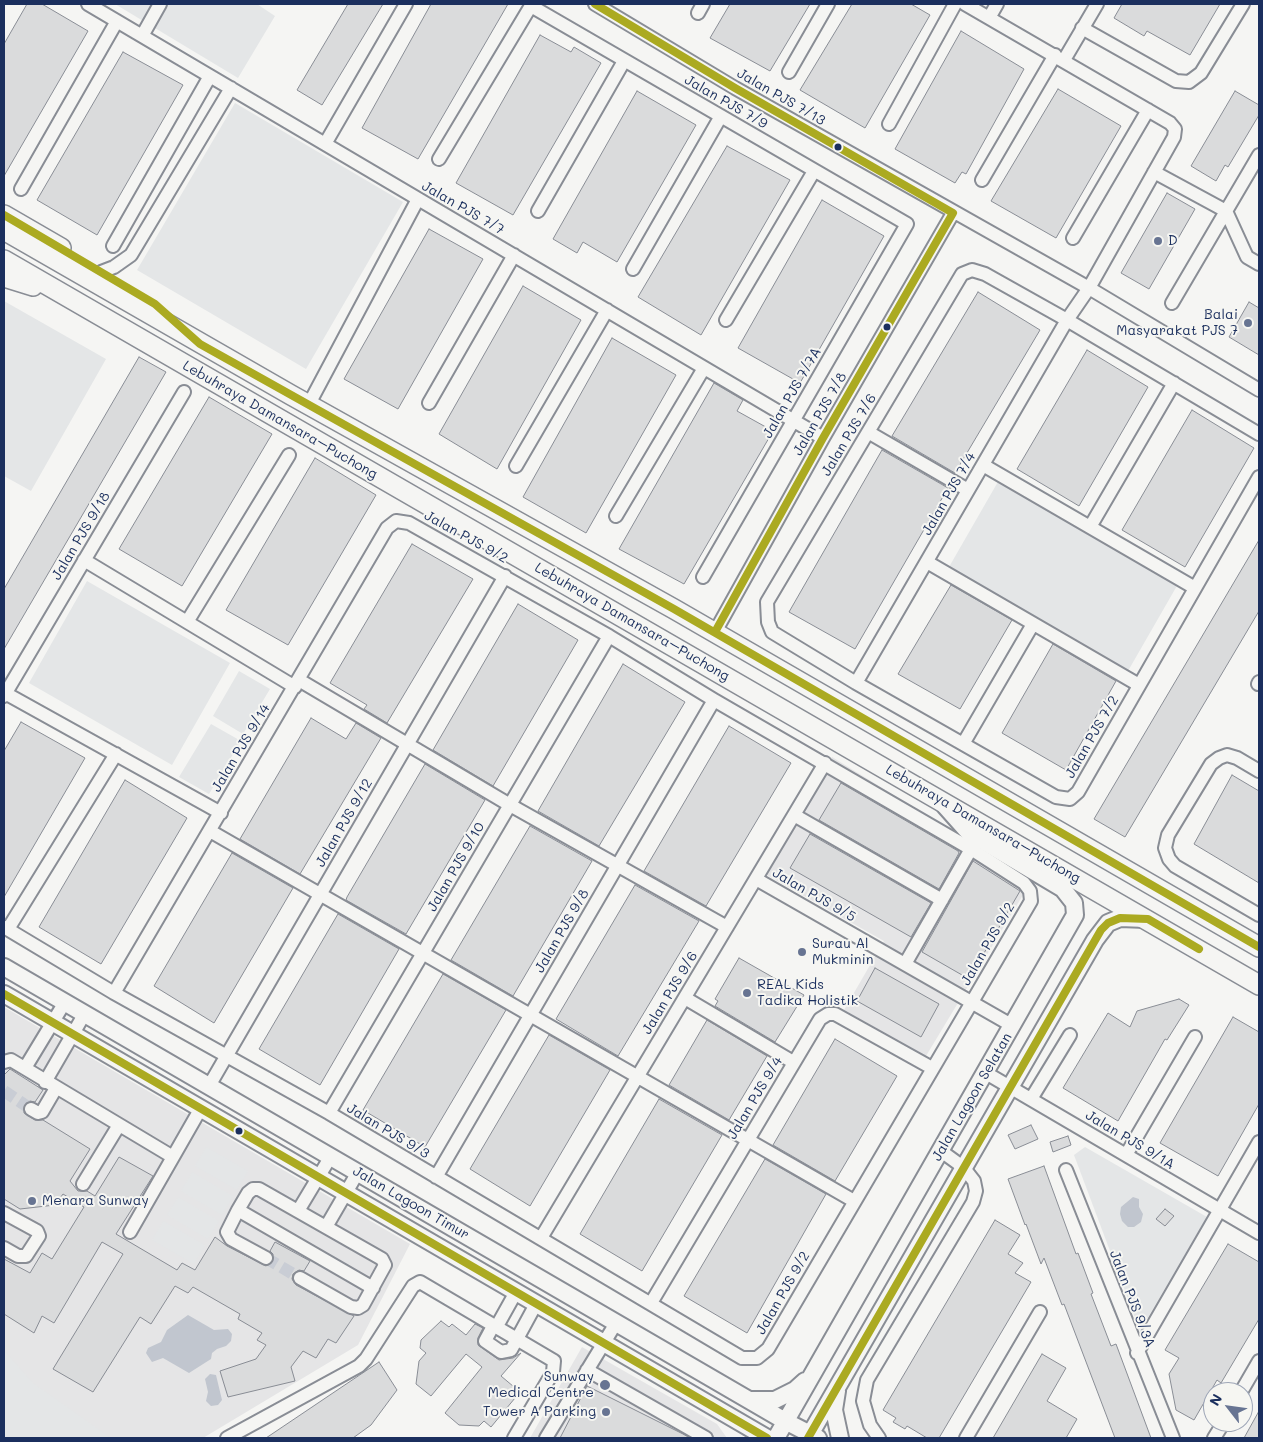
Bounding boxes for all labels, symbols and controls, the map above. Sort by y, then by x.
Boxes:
street label: Jalan PJS 7/13 [734,65,828,129]
street label: Jalan PJS 7/9 [682,72,770,132]
unlabelled marker [833,142,843,152]
street label: Jalan PJS 7/7 [419,178,507,238]
place label: D [1168,233,1178,249]
marker: D [1152,235,1164,247]
place label: Balai Masyarakat PJS 7 [1116,307,1238,340]
marker: Balai Masyarakat PJS 7 [1242,317,1254,329]
unlabelled marker [882,322,892,332]
street label: Jalan PJS 7/7A [759,345,825,441]
street label: Lebuhraya Damansara–Puchong [180,357,380,483]
street label: Jalan PJS 7/8 [789,369,851,459]
street label: Jalan PJS 7/6 [818,391,880,479]
street label: Jalan PJS 7/4 [919,450,979,538]
street label: Jalan PJS 9/18 [48,489,114,583]
street label: Jalan PJS 9/2 [421,507,511,567]
street label: Lebuhraya Damansara–Puchong [532,559,732,685]
street label: Jalan PJS 7/2 [1062,693,1122,781]
street label: Jalan PJS 9/14 [208,701,274,795]
street label: Lebuhraya Damansara–Puchong [883,761,1083,887]
street label: Jalan PJS 9/12 [312,776,376,870]
street label: Jalan PJS 9/10 [424,819,488,915]
street label: Jalan PJS 9/5 [769,864,859,926]
street label: Jalan PJS 9/8 [531,886,593,976]
street label: Jalan PJS 9/2 [957,900,1019,988]
place label: Surau Al Mukminin [812,936,873,969]
marker: Surau Al Mukminin [796,946,808,958]
street label: Jalan PJS 9/6 [639,949,701,1037]
place label: REAL Kids Tadika Holistik [757,977,858,1010]
marker: REAL Kids Tadika Holistik [741,987,753,999]
street label: Jalan Lagoon Selatan [928,1030,1016,1164]
street label: Jalan PJS 9/4 [724,1054,786,1142]
street label: Jalan PJS 9/3 [344,1100,432,1162]
street label: Jalan PJS 9/1A [1082,1107,1178,1173]
unlabelled marker [234,1126,244,1136]
street label: Jalan Lagoon Timur [350,1163,472,1243]
place label: Menara Sunway [42,1193,149,1209]
marker: Menara Sunway [26,1195,38,1207]
street label: Jalan PJS 9/3A [1106,1248,1158,1350]
street label: Jalan PJS 9/2 [752,1249,814,1337]
place label: Sunway Medical Centre [488,1369,594,1401]
marker: Sunway Medical Centre [598,1378,612,1392]
north arrow [1203,1382,1253,1432]
text: N [1205,1390,1226,1409]
place label: Tower A Parking [483,1404,596,1420]
marker: Tower A Parking [600,1406,612,1418]

